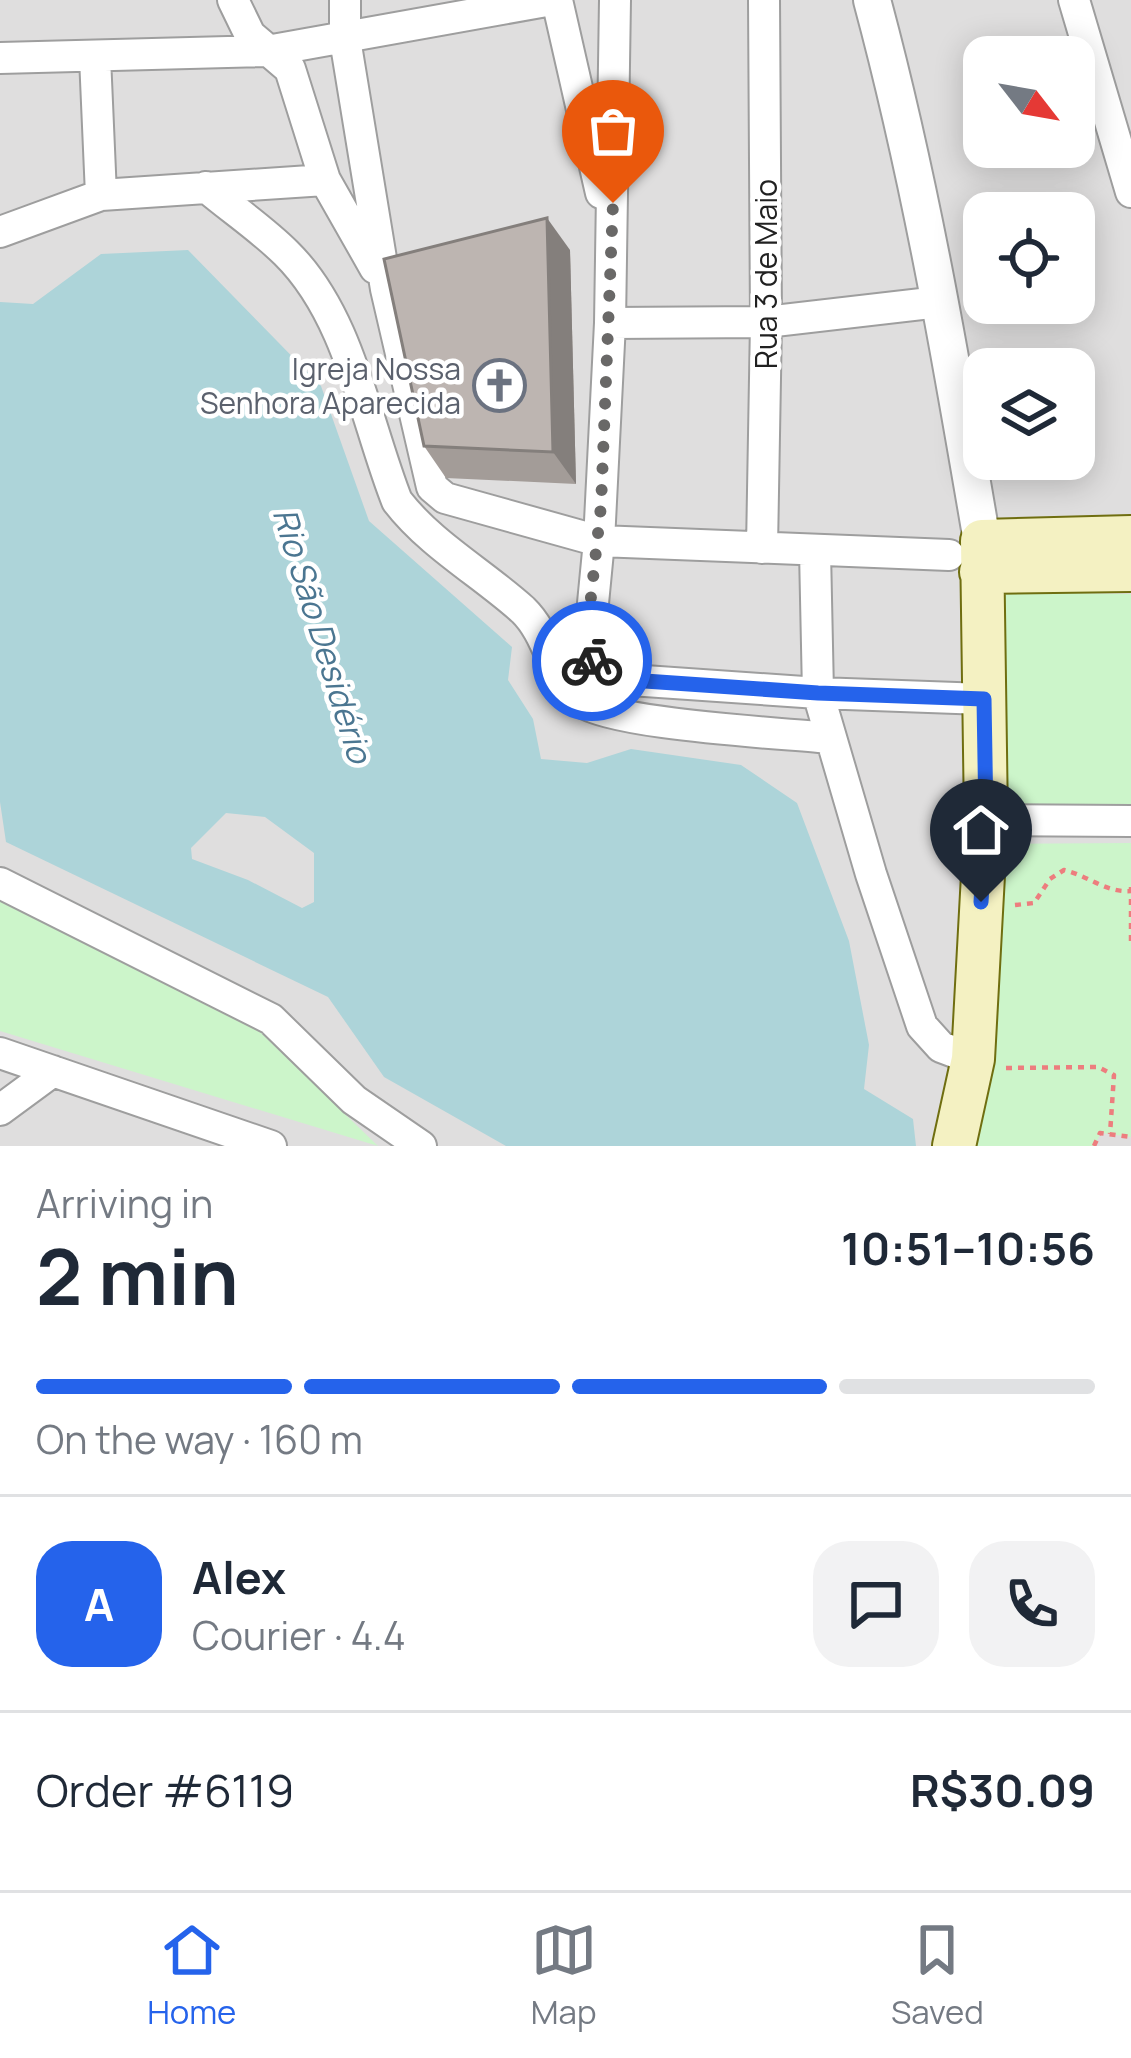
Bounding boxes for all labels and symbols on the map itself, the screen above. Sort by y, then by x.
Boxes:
north arrow [963,36,1095,168]
pin [562,80,664,203]
street label: Rua 3 de Maio [745,179,786,369]
place label: Igreja Nossa Senhora Aparecida [200,348,461,423]
church icon: Igreja Nossa Senhora Aparecida [472,357,528,413]
water label: Rio São Desidério [263,502,384,770]
courier [532,601,652,721]
pin [930,779,1032,902]

